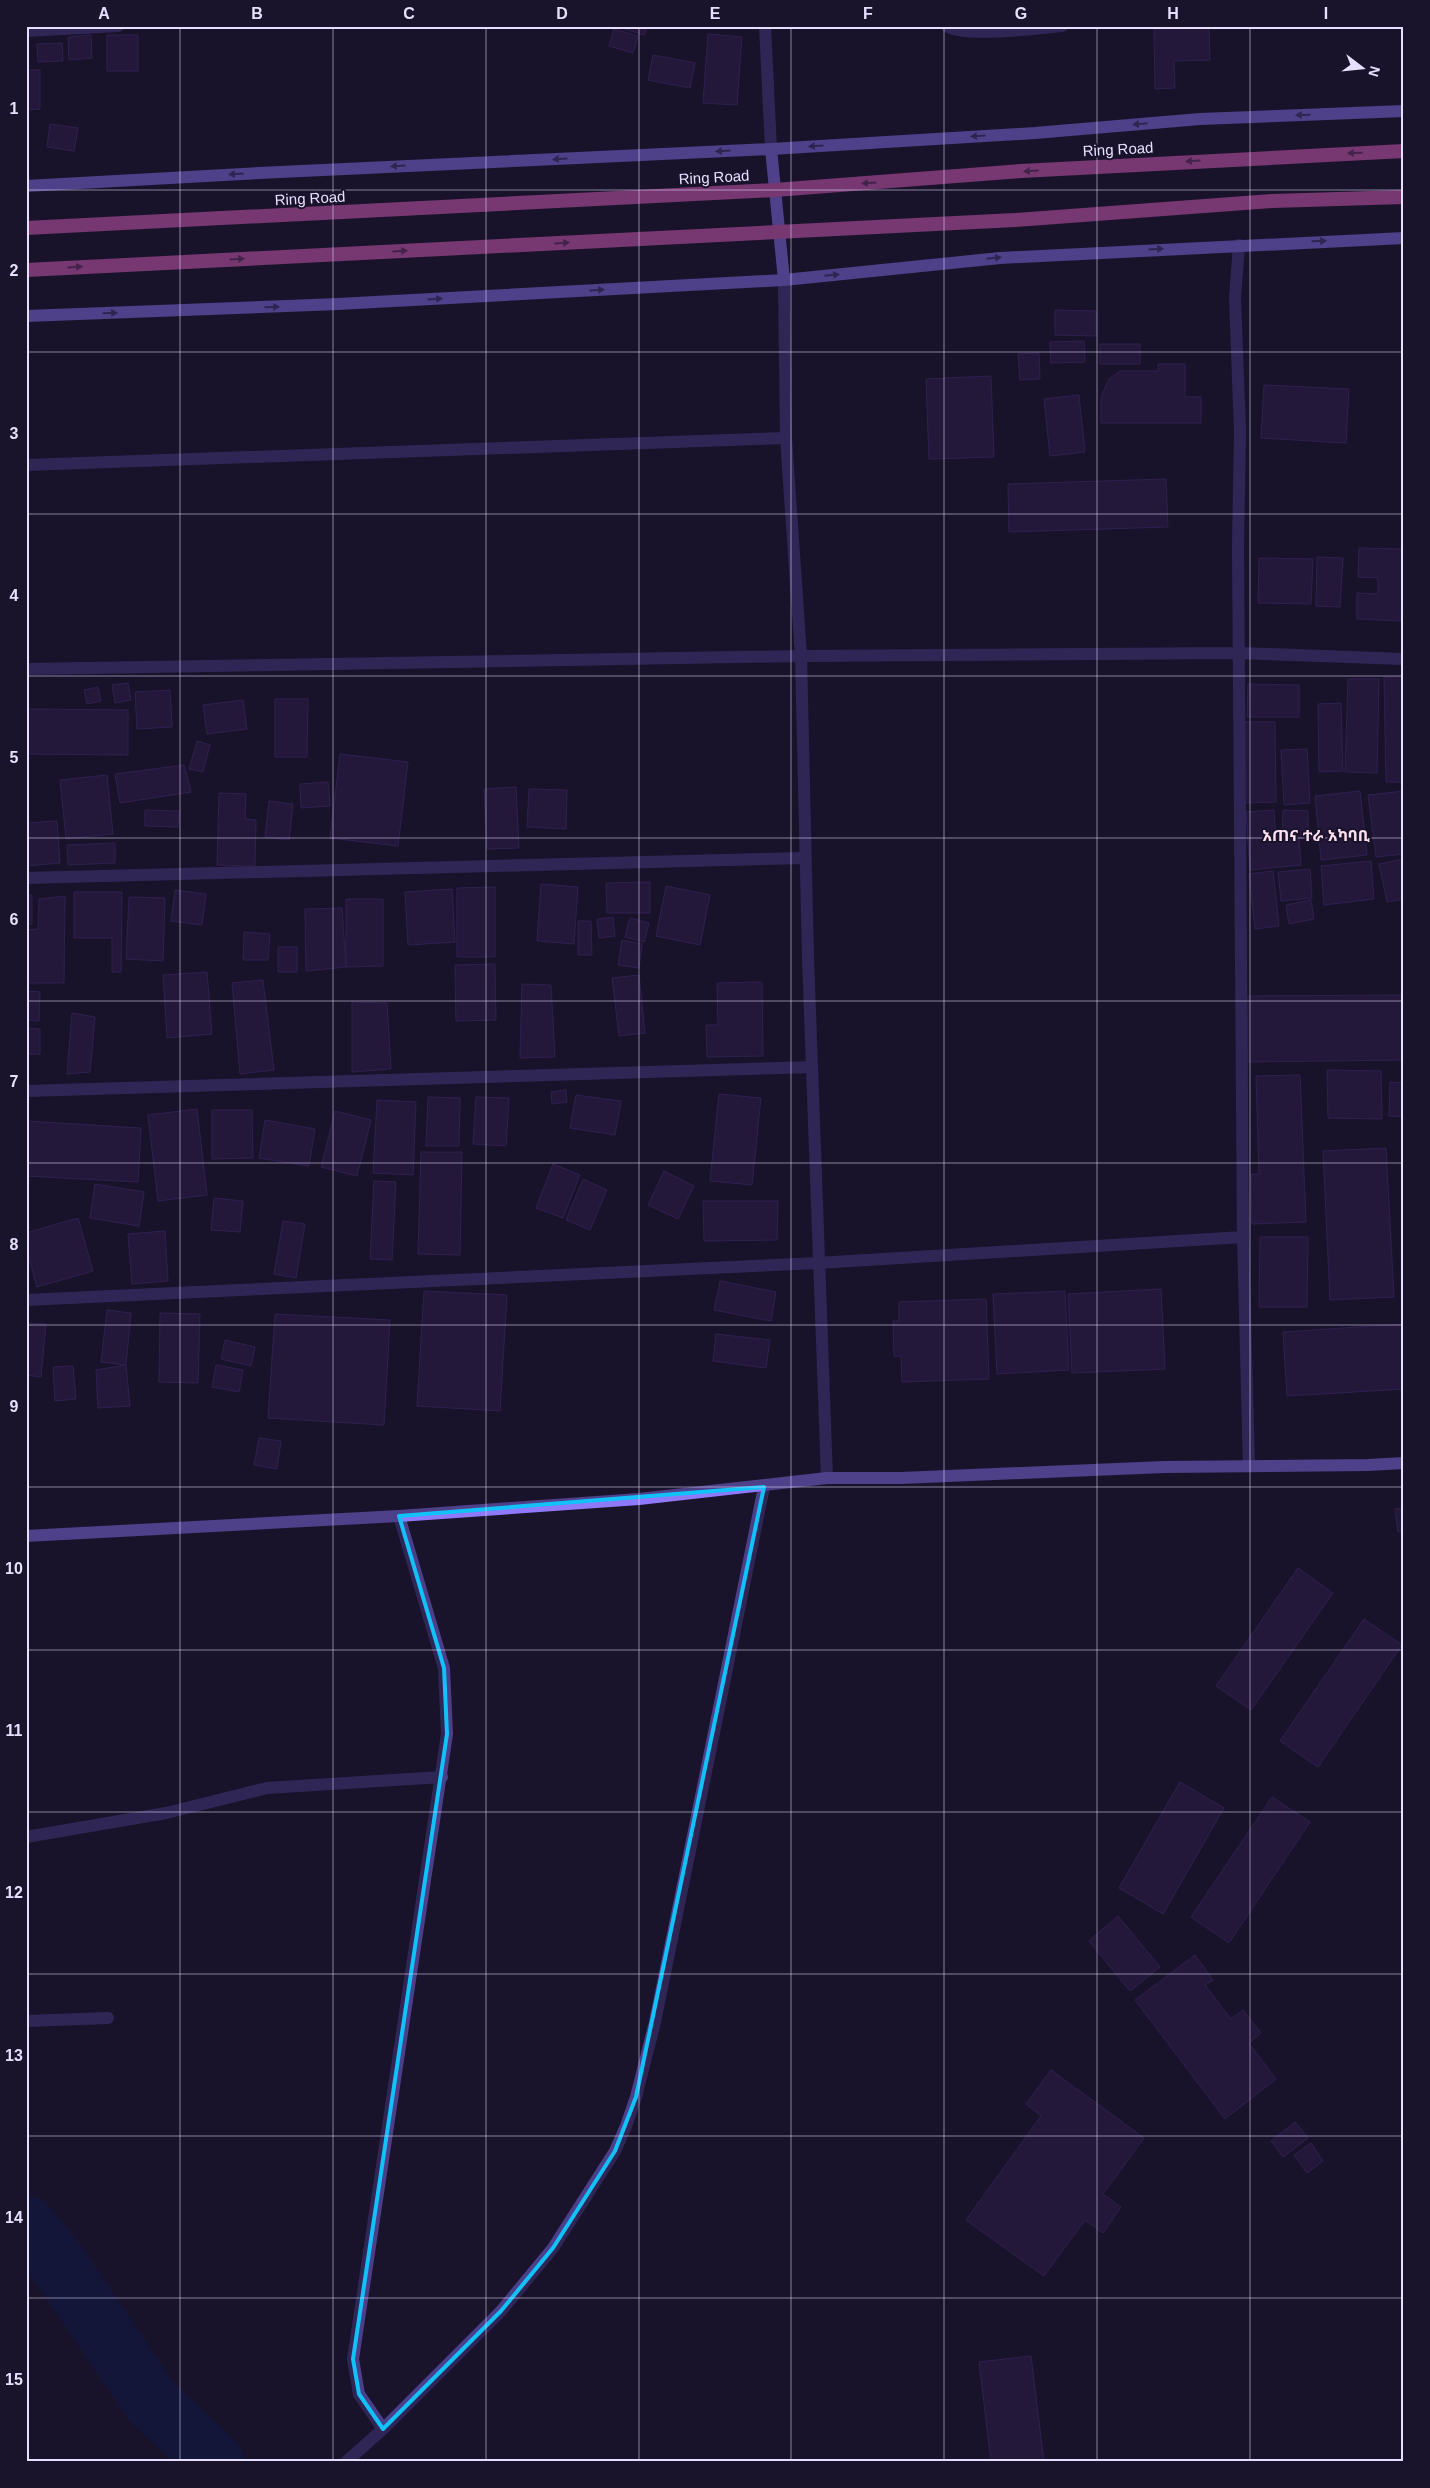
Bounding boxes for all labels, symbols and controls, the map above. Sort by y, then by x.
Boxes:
text: A [98,5,110,22]
text: B [251,5,263,22]
text: C [403,5,415,22]
text: D [556,5,568,22]
text: E [710,5,721,22]
text: F [863,5,873,22]
text: G [1015,5,1027,22]
text: H [1167,5,1179,22]
text: I [1324,5,1328,22]
north arrow [1338,42,1388,92]
text: N [1365,65,1384,79]
text: 1 [10,100,19,117]
one-way arrow [1294,112,1310,120]
one-way arrow [1132,120,1148,128]
one-way arrow [970,133,986,141]
street label: Ring Road [1082,139,1154,159]
one-way arrow [808,143,824,151]
one-way arrow [714,148,730,156]
one-way arrow [1347,149,1363,157]
one-way arrow [552,155,568,163]
one-way arrow [1184,158,1200,166]
one-way arrow [390,163,406,171]
street label: Ring Road [678,167,750,187]
one-way arrow [1022,167,1038,175]
one-way arrow [227,171,243,179]
one-way arrow [860,180,876,188]
street label: Ring Road [274,188,346,208]
one-way arrow [1311,237,1327,245]
one-way arrow [554,239,570,247]
one-way arrow [1149,245,1165,253]
one-way arrow [392,247,408,255]
one-way arrow [986,254,1002,262]
one-way arrow [230,255,246,263]
text: 2 [10,262,19,279]
one-way arrow [67,263,83,271]
one-way arrow [825,271,841,279]
one-way arrow [589,286,605,294]
one-way arrow [427,295,443,303]
one-way arrow [265,303,281,311]
one-way arrow [102,309,118,317]
text: 3 [10,425,19,442]
text: 4 [10,587,19,604]
text: 5 [10,749,19,766]
district label: አጠና ተራ አካባቢ [1262,827,1370,844]
text: 6 [10,911,19,928]
text: 7 [10,1073,19,1090]
text: 8 [10,1236,19,1253]
text: 9 [10,1398,19,1415]
text: 10 [5,1560,23,1577]
text: 11 [6,1722,23,1739]
text: 12 [5,1884,23,1901]
text: 13 [5,2047,23,2064]
text: 14 [5,2209,23,2226]
text: 15 [5,2371,23,2388]

